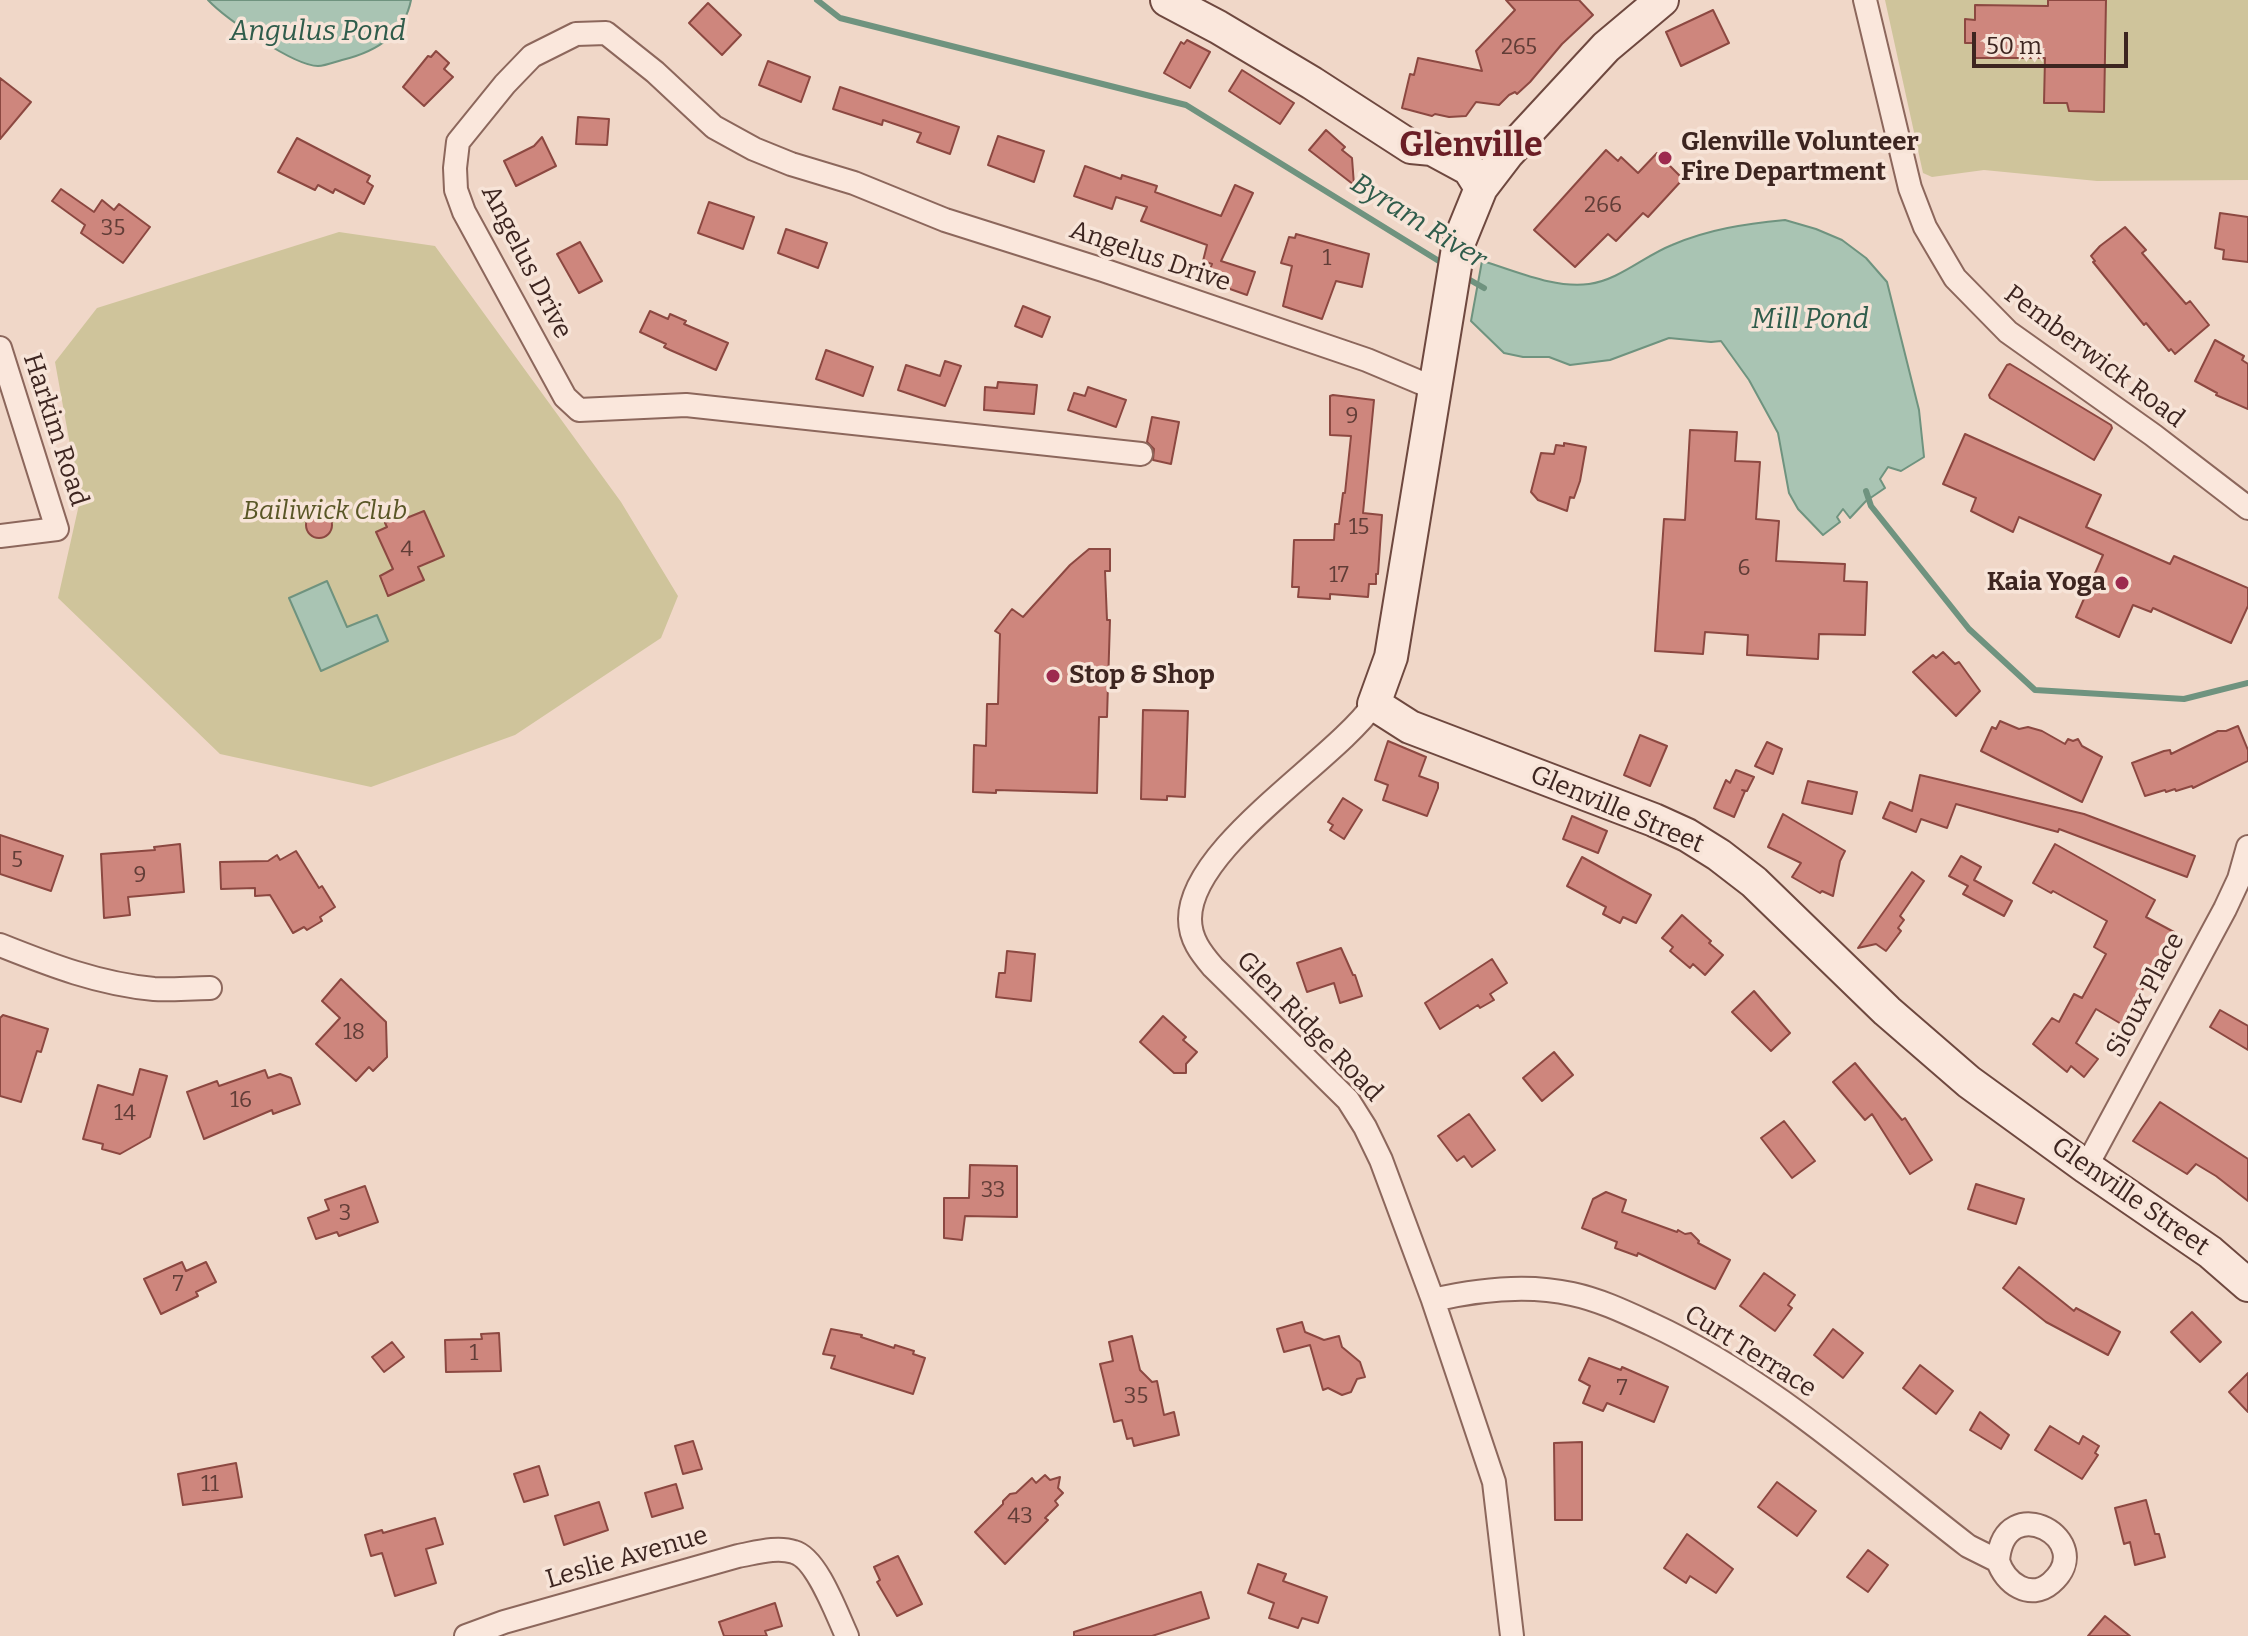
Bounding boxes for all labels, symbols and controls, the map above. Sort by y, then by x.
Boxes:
water label: Angulus Pond [230,15,406,49]
scale bar [1976,16,2132,66]
text: 50 m [1986,32,2042,60]
house number: 265 [1501,35,1537,61]
district label: Glenville [1399,127,1543,167]
place label: Glenville Volunteer Fire Department [1681,127,1919,188]
marker: Glenville Volunteer Fire Department [1656,149,1674,167]
water label: Byram River [1344,167,1492,277]
street label: Angelus Drive [474,180,578,344]
house number: 266 [1584,193,1622,219]
street label: Angelus Drive [1065,215,1235,299]
house number: 35 [101,216,125,242]
house number: 1 [1323,246,1331,272]
street label: Pemberwick Road [1998,279,2190,435]
water label: Mill Pond [1751,303,1869,337]
street label: Harkim Road [16,350,94,510]
house number: 9 [1346,404,1358,430]
park label: Bailiwick Club [243,496,407,528]
house number: 15 [1349,515,1369,541]
house number: 4 [401,537,413,563]
house number: 6 [1738,556,1750,582]
house number: 17 [1329,563,1349,589]
place label: Kaia Yoga [1987,567,2106,599]
marker: Kaia Yoga [2113,574,2131,592]
place label: Stop & Shop [1069,660,1215,692]
marker: Stop & Shop [1044,667,1062,685]
street label: Glenville Street [1526,759,1708,861]
house number: 5 [11,848,23,874]
house number: 9 [134,863,146,889]
street label: Sioux Place [2100,927,2192,1063]
street label: Glen Ridge Road [1229,945,1389,1109]
house number: 18 [343,1020,365,1046]
house number: 16 [230,1088,252,1114]
house number: 14 [114,1101,136,1127]
street label: Glenville Street [2045,1131,2215,1263]
house number: 33 [981,1178,1005,1204]
house number: 3 [339,1201,351,1227]
house number: 7 [172,1272,184,1298]
street label: Curt Terrace [1678,1299,1822,1405]
house number: 1 [470,1341,478,1367]
house number: 7 [1616,1376,1628,1402]
house number: 35 [1124,1384,1148,1410]
house number: 11 [201,1472,219,1498]
house number: 43 [1007,1504,1033,1530]
street label: Leslie Avenue [543,1520,711,1596]

